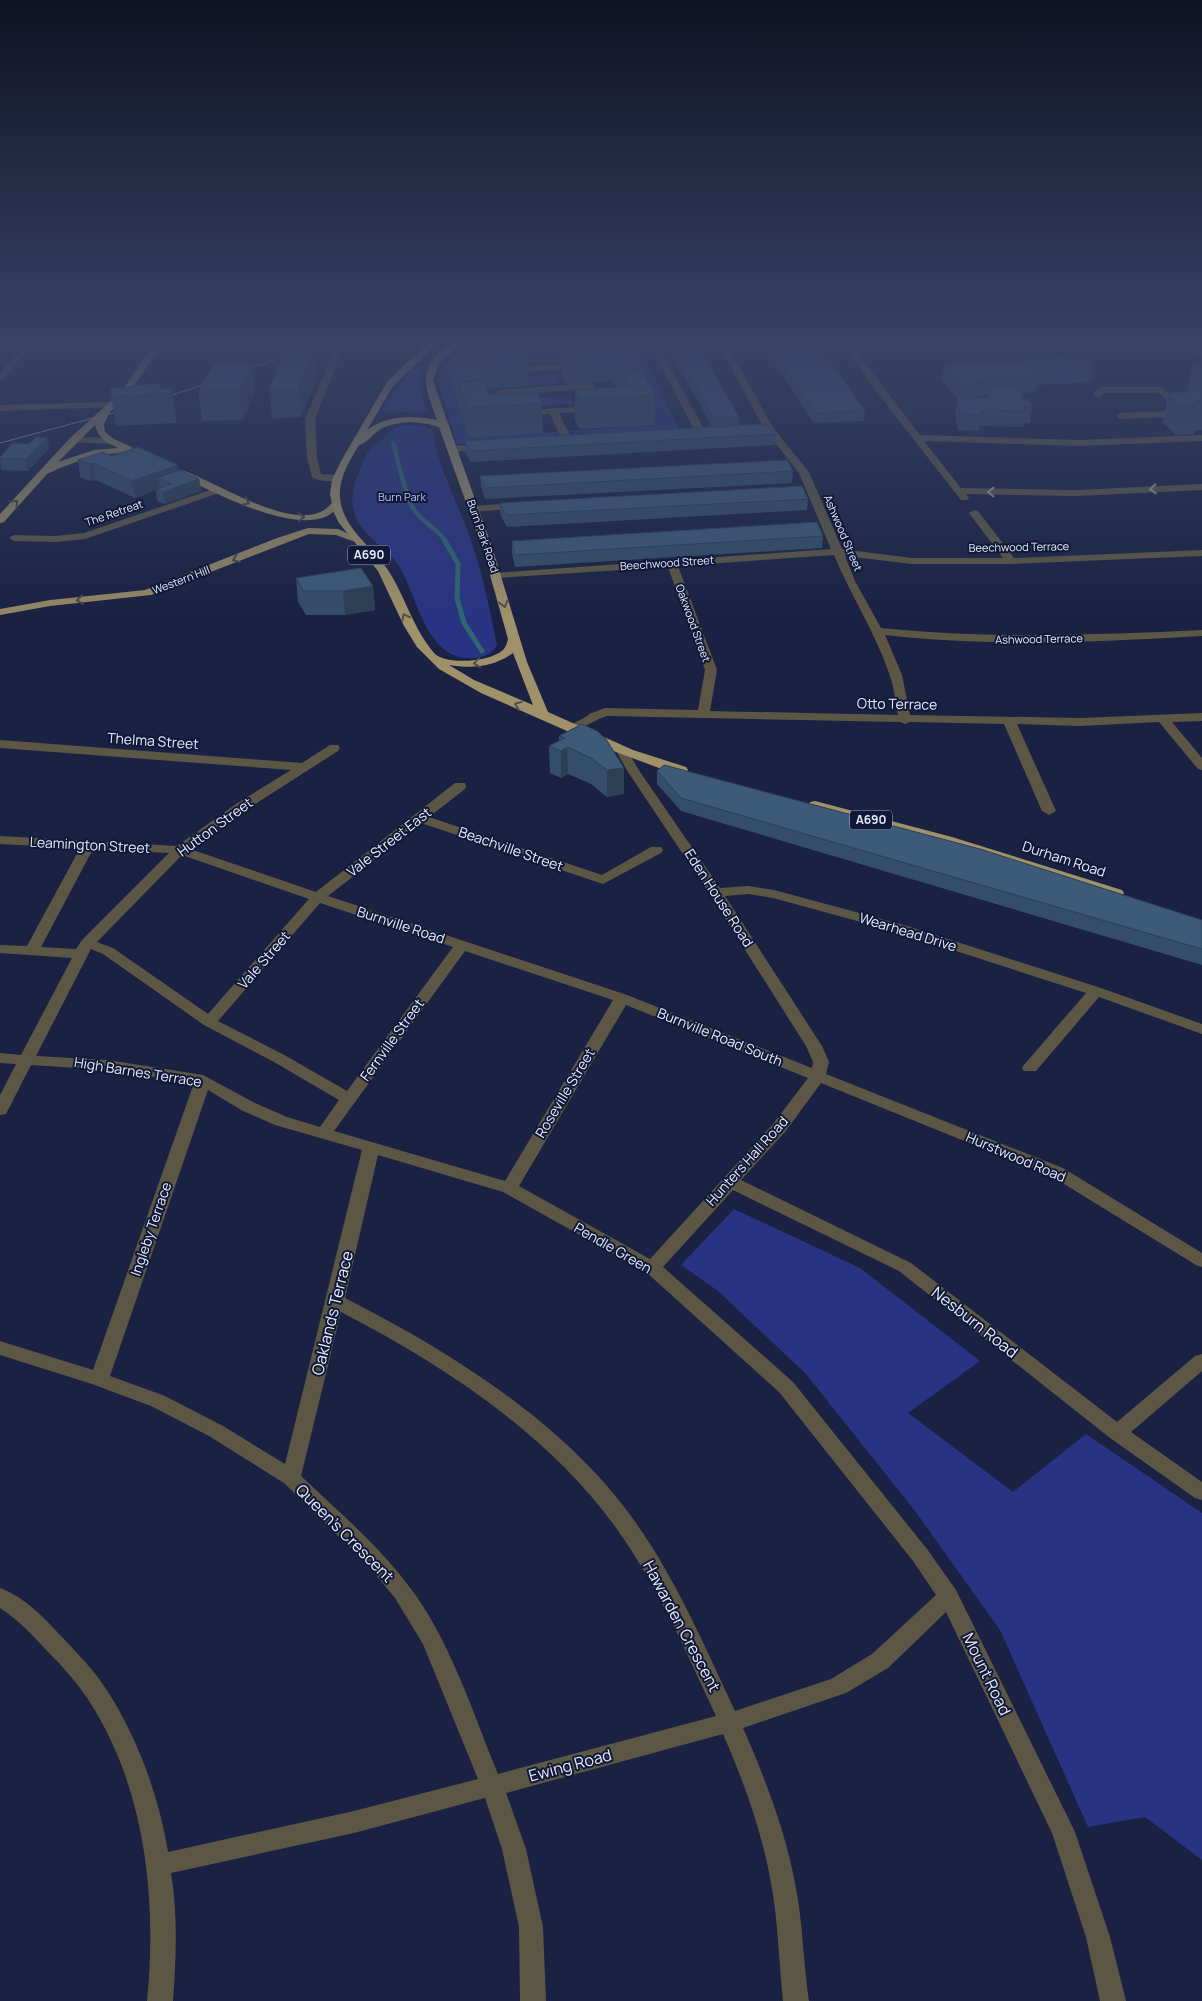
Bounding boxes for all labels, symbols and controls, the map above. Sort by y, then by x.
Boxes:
one-way arrow [1149,484,1157,495]
one-way arrow [987,487,994,497]
park label: Burn Park [378,489,426,504]
street label: Ashwood Street [821,492,866,573]
street label: The Retreat [83,496,145,529]
one-way arrow [241,496,250,507]
street label: Burn Park Road [464,497,503,574]
one-way arrow [9,500,18,509]
one-way arrow [297,512,305,523]
street label: Beechwood Terrace [969,538,1070,555]
road number: A690 [348,546,390,564]
one-way arrow [232,552,241,563]
street label: Beechwood Street [619,552,715,573]
street label: Western Hill [150,562,212,597]
street label: Oakwood Street [672,582,715,664]
one-way arrow [76,594,84,605]
one-way arrow [498,600,509,609]
one-way arrow [401,613,411,622]
street label: Ashwood Terrace [995,630,1083,647]
one-way arrow [472,657,480,668]
street label: Otto Terrace [857,693,937,714]
one-way arrow [514,700,523,711]
street label: Thelma Street [107,728,200,753]
street label: Hutton Street [173,793,257,860]
street label: Vale Street East [342,802,435,881]
road number: A690 [850,810,892,830]
street label: Beachville Street [456,822,566,875]
street label: Leamington Street [29,832,151,857]
street label: Durham Road [1020,836,1108,881]
street label: Eden House Road [681,845,758,950]
street label: Burnville Road [355,901,448,948]
street label: Wearhead Drive [857,908,959,955]
street label: Vale Street [233,926,294,993]
street label: Fernville Street [355,994,428,1085]
street label: Burnville Road South [655,1003,786,1070]
street label: Roseville Street [530,1044,599,1141]
street label: High Barnes Terrace [73,1052,203,1091]
street label: Hunters Hall Road [701,1112,792,1210]
street label: Hurstwood Road [963,1127,1069,1186]
street label: Ingleby Terrace [126,1179,175,1278]
street label: Pendle Green [571,1218,655,1277]
street label: Oaklands Terrace [306,1249,358,1377]
street label: Nesburn Road [927,1281,1023,1363]
street label: Queen's Crescent [291,1479,399,1587]
street label: Hawarden Crescent [638,1557,726,1695]
street label: Mount Road [958,1629,1016,1719]
street label: Ewing Road [526,1743,614,1787]

